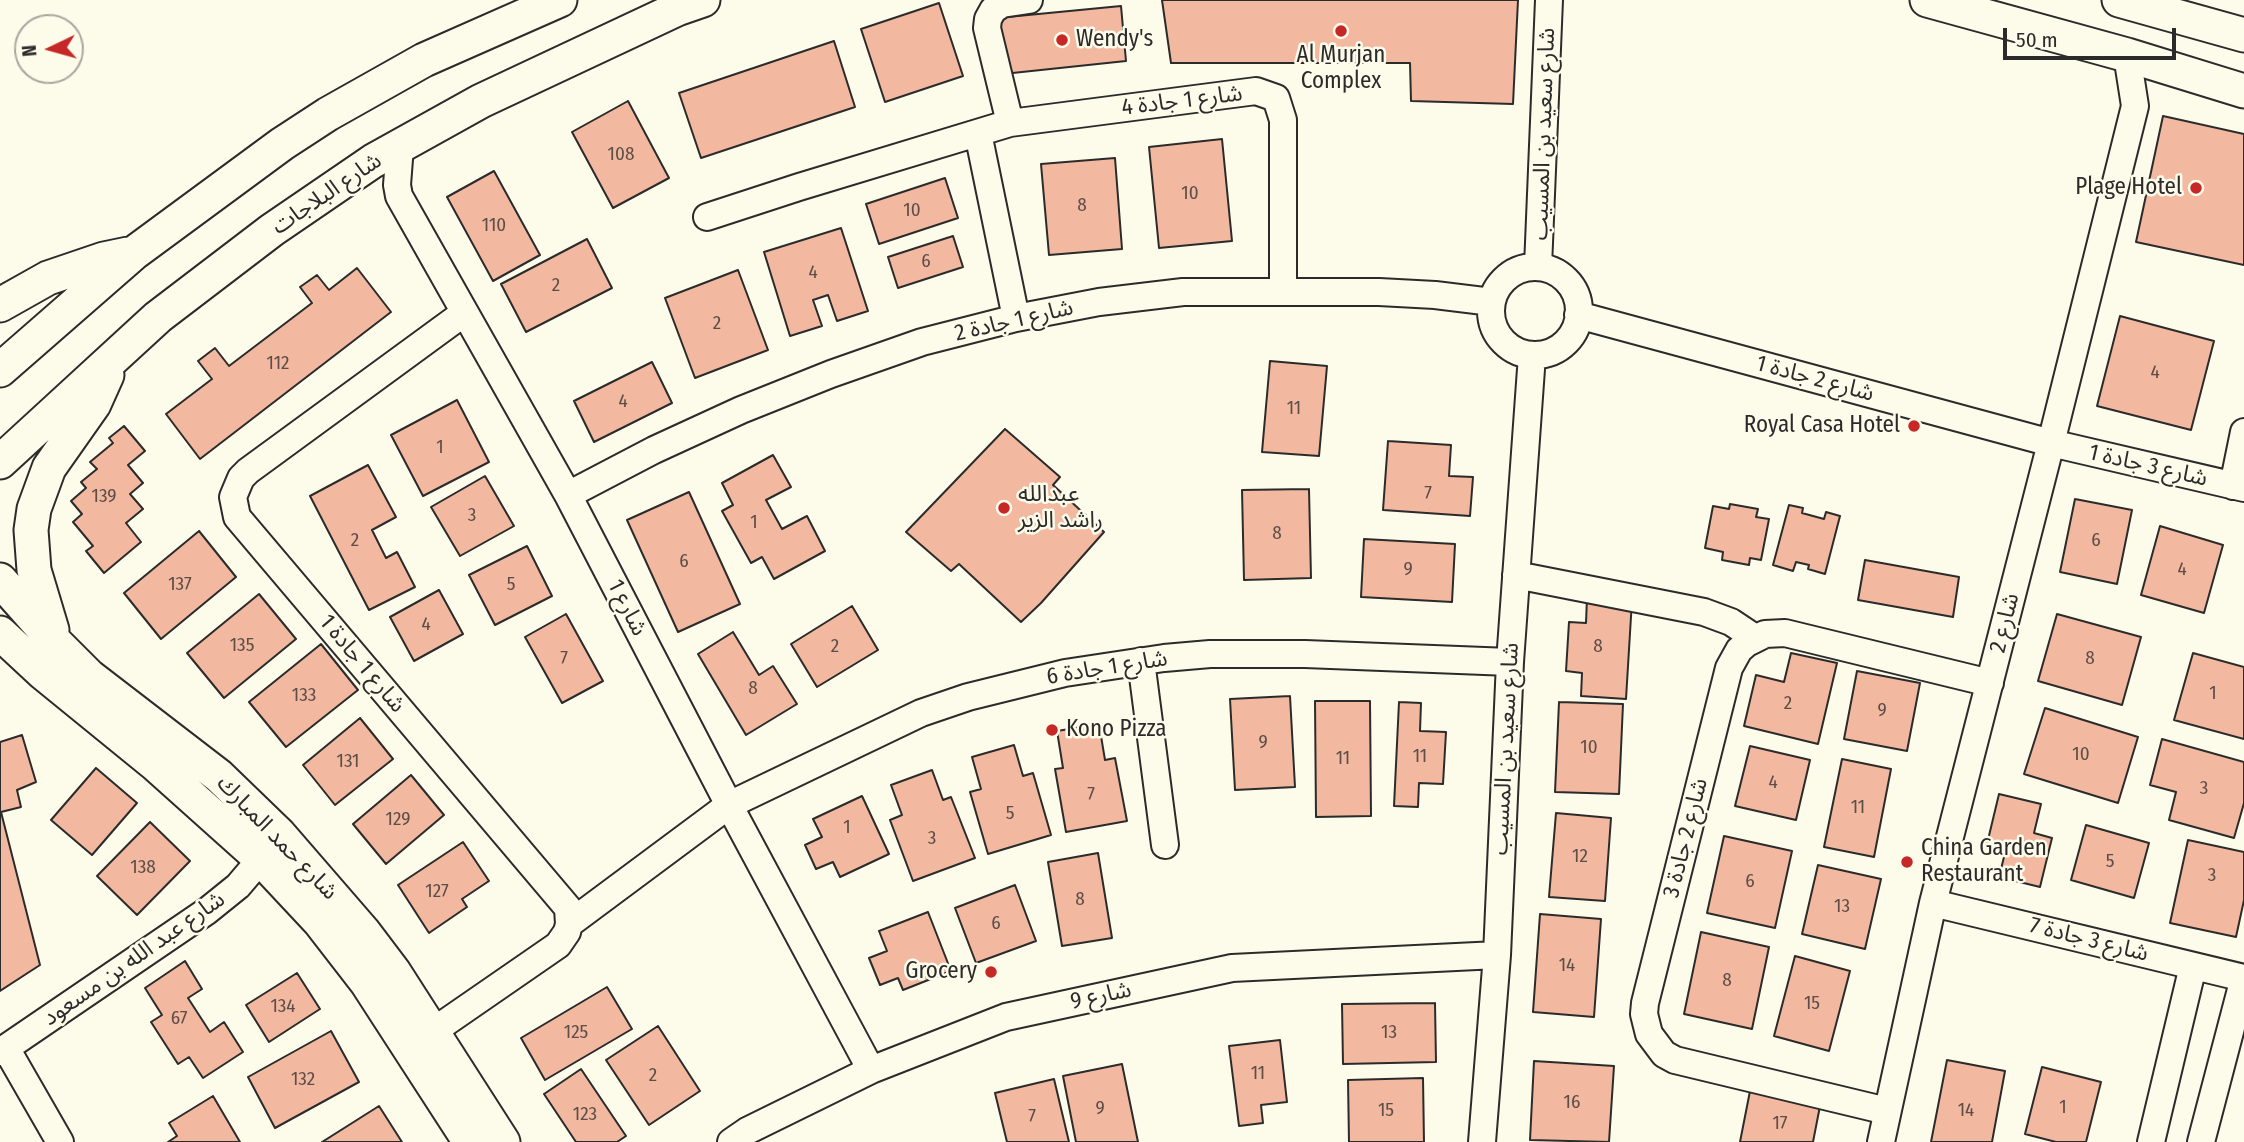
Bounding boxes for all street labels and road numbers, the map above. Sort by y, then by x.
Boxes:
street label: شارع سعيد بن المسيب [1526,27,1562,241]
street label: شارع 1 جادة 4 [1120,80,1244,122]
street label: شارع البلاجات [267,147,387,241]
street label: شارع 1 جادة 2 [952,294,1076,348]
street label: شارع 2 جادة 1 [1753,350,1877,408]
street label: شارع 3 جادة 1 [2086,439,2210,493]
street label: شارع 1 [601,575,653,641]
street label: شارع 2 [1984,590,2026,656]
street label: شارع 1 جادة 1 [313,609,411,719]
street label: شارع سعيد بن المسيب [1487,642,1525,856]
street label: شارع 1 جادة 6 [1045,645,1169,691]
street label: شارع حمد المبارك [211,770,343,906]
street label: شارع 2 جادة 3 [1658,775,1714,901]
street label: شارع عبد الله بن مسعود [38,886,230,1032]
street label: شارع 3 جادة 7 [2027,912,2151,968]
street label: شارع 9 [1068,976,1134,1016]

